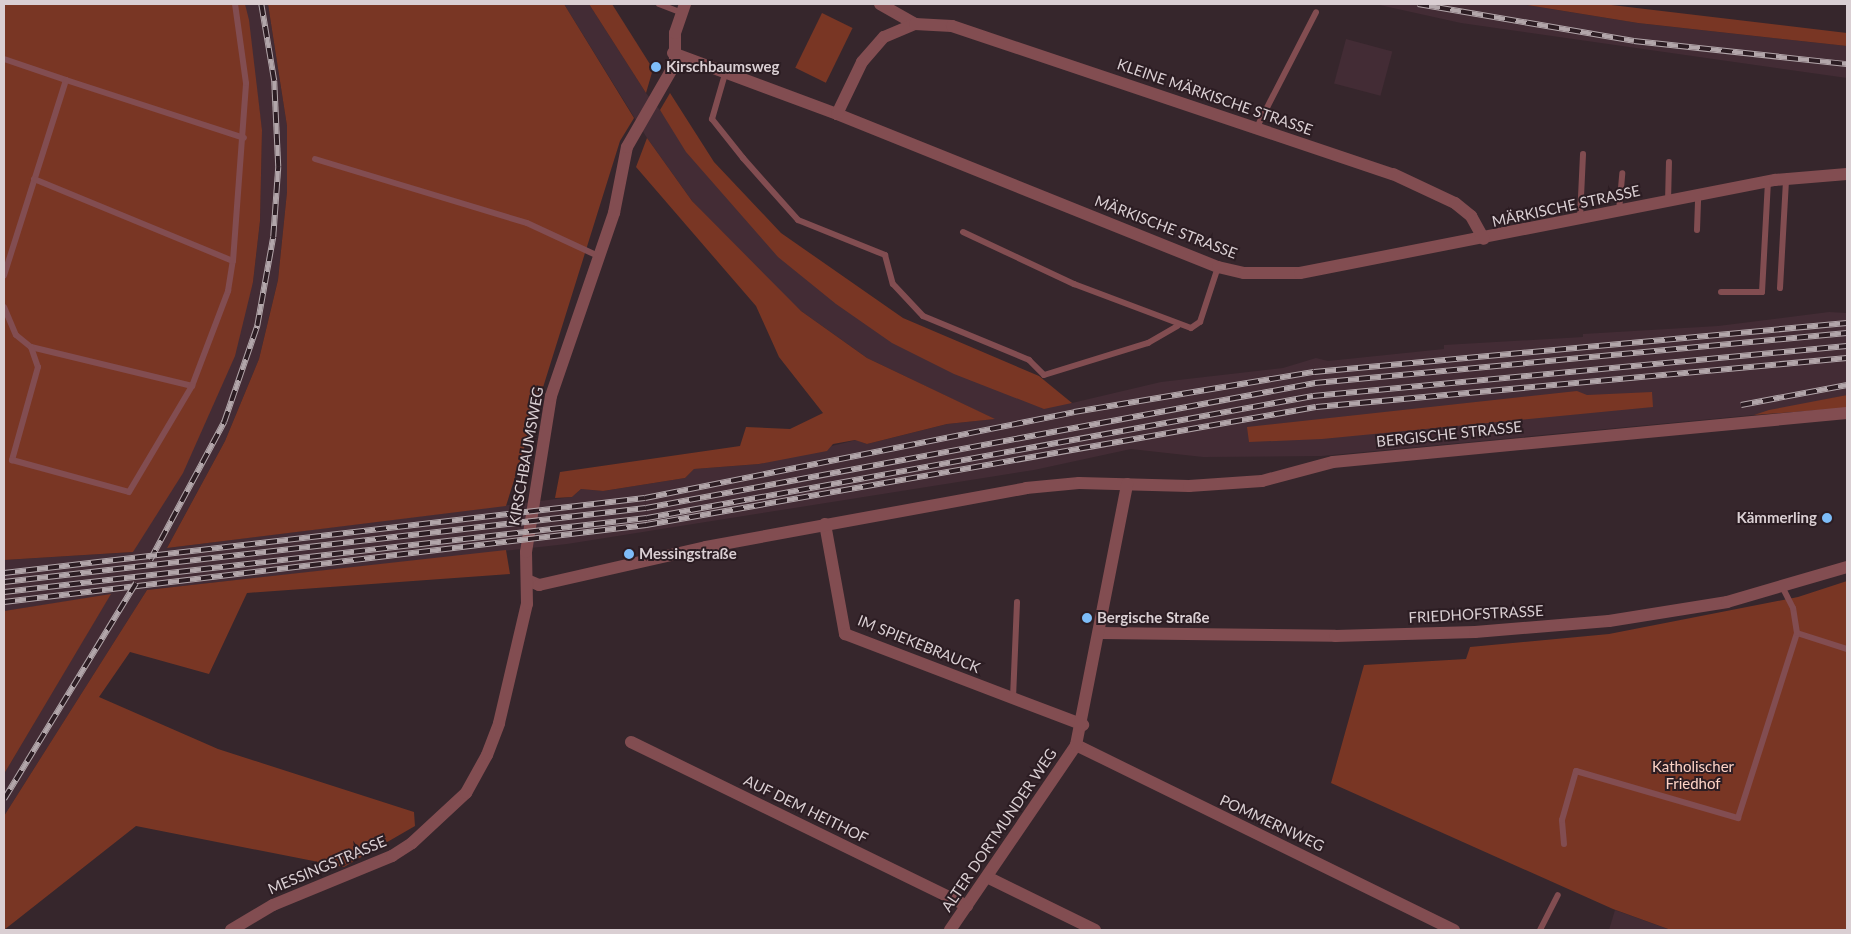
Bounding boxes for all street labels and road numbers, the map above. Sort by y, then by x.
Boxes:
street label: KLEINE MÄRKISCHE STRASSE [1115,55,1315,139]
street label: MÄRKISCHE STRASSE [1490,181,1642,231]
street label: MÄRKISCHE STRASSE [1092,192,1240,262]
street label: KIRSCHBAUMSWEG [505,385,547,527]
street label: BERGISCHE STRASSE [1375,417,1523,451]
street label: FRIEDHOFSTRASSE [1408,601,1544,627]
street label: IM SPIEKEBRAUCK [855,611,983,677]
street label: ALTER DORTMUNDER WEG [938,745,1060,915]
street label: AUF DEM HEITHOF [741,771,871,847]
street label: POMMERNWEG [1217,791,1327,855]
street label: MESSINGSTRASSE [265,832,389,898]

